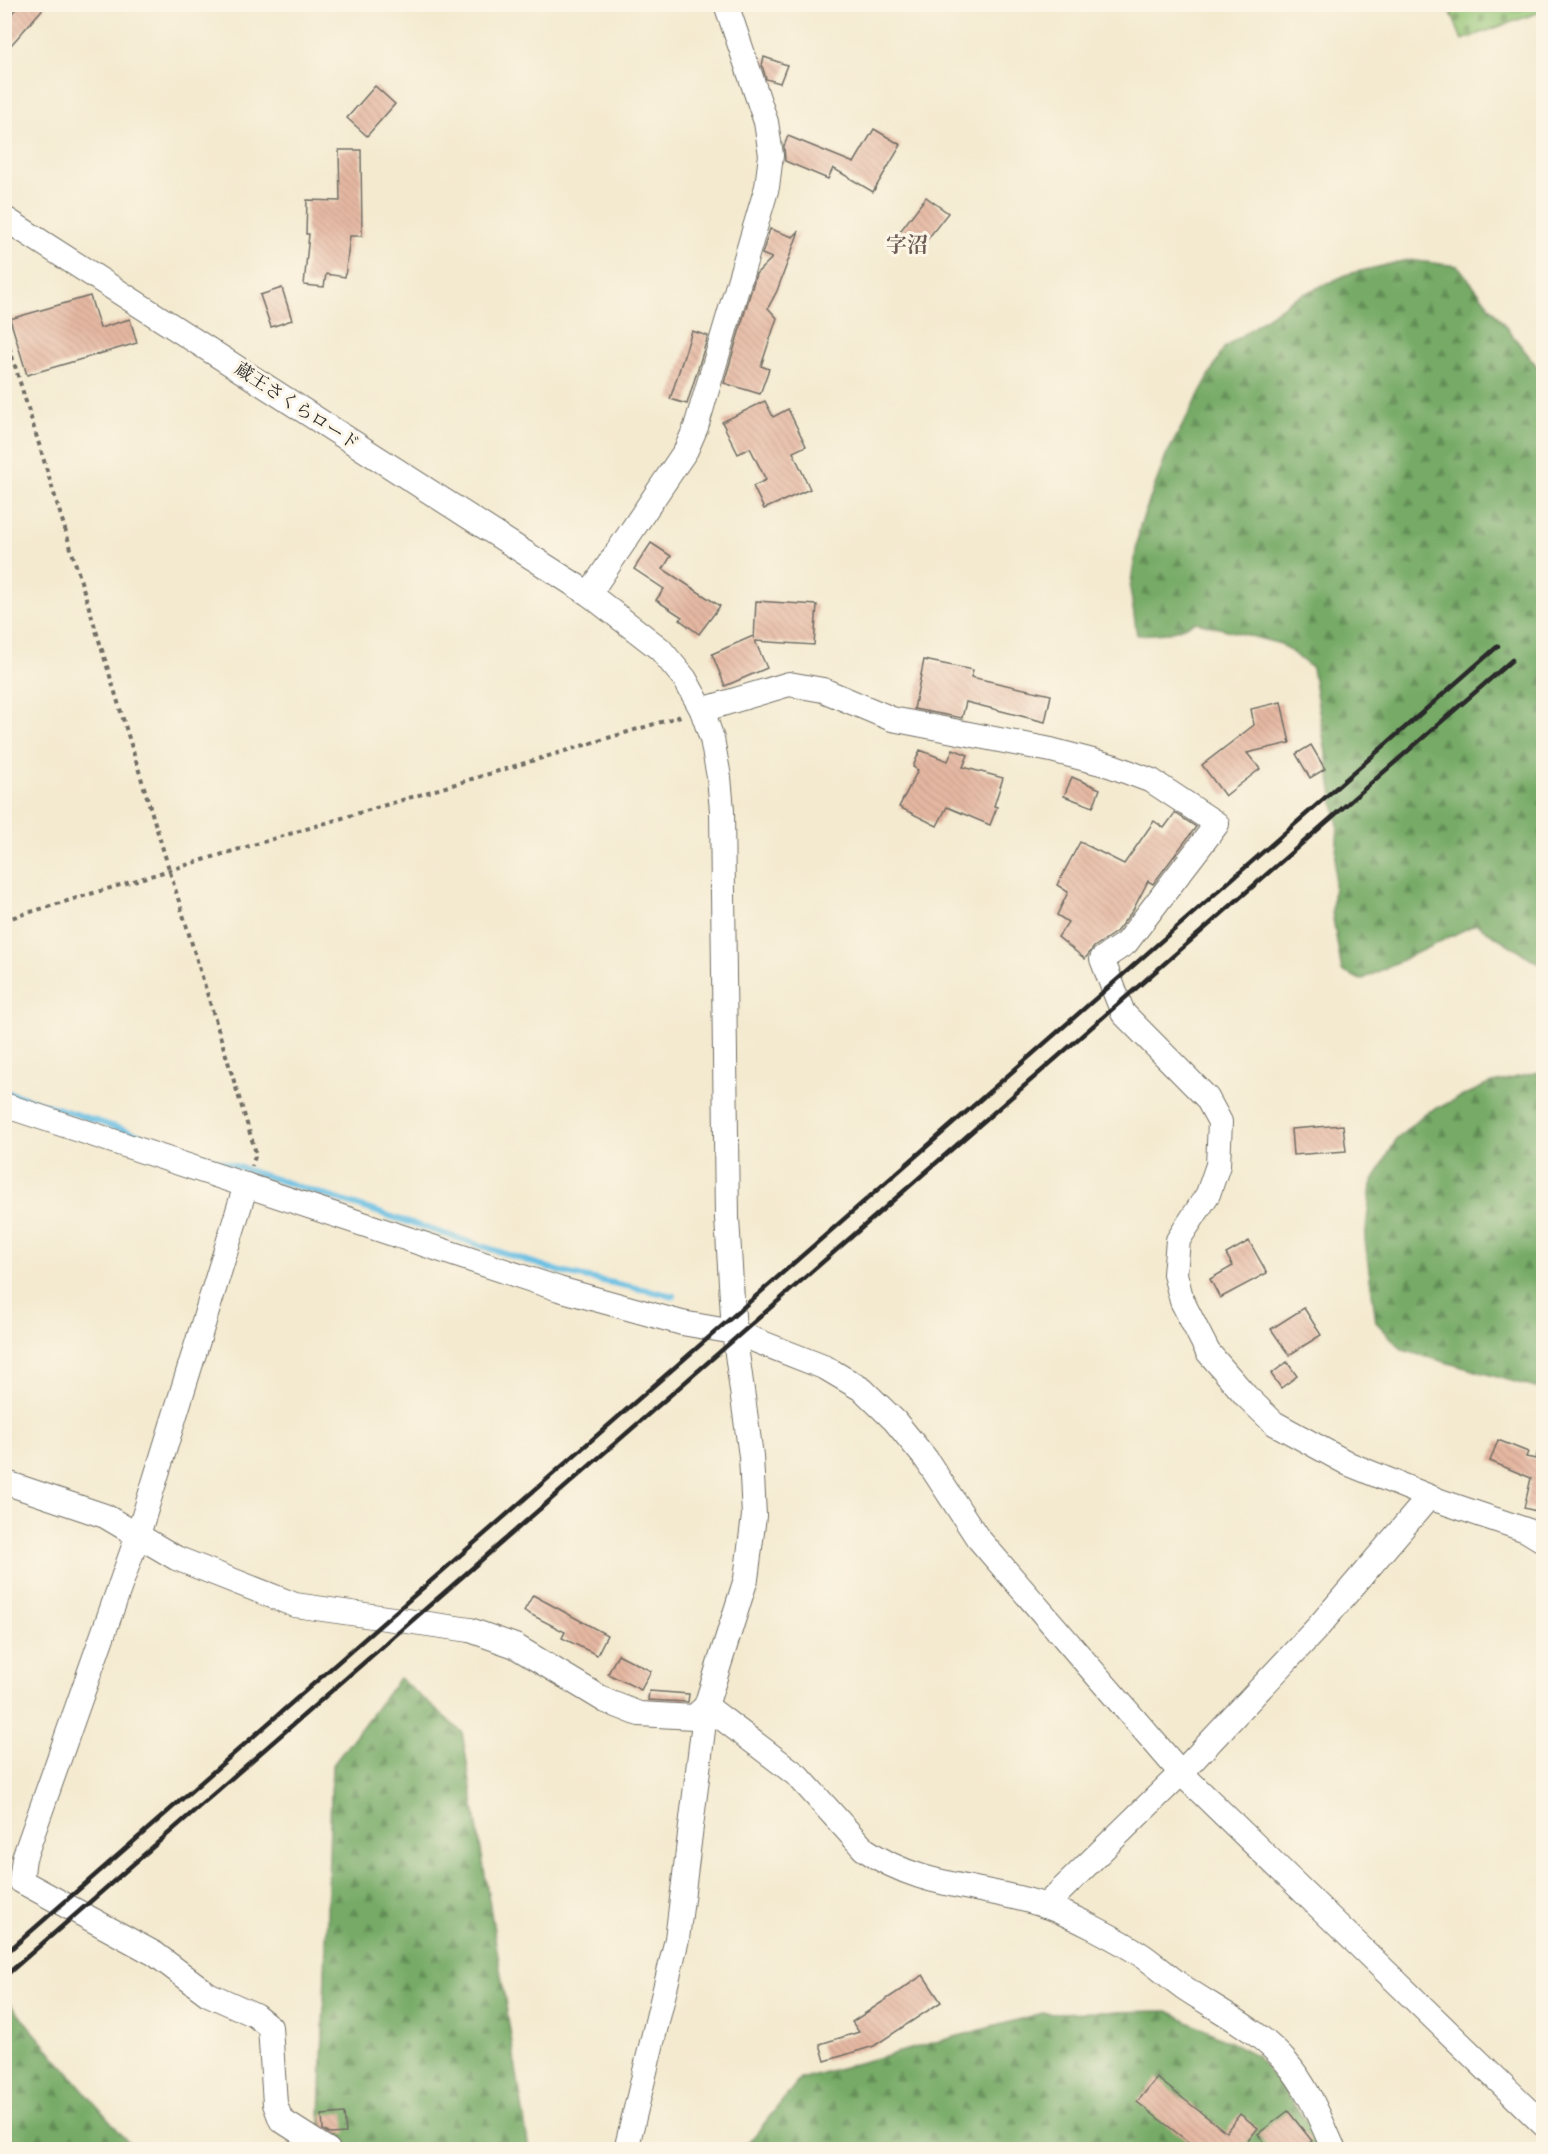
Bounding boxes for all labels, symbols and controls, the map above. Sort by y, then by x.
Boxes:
district label: 字沼 [886,232,928,261]
street label: 蔵王さくらロード [229,358,363,457]

